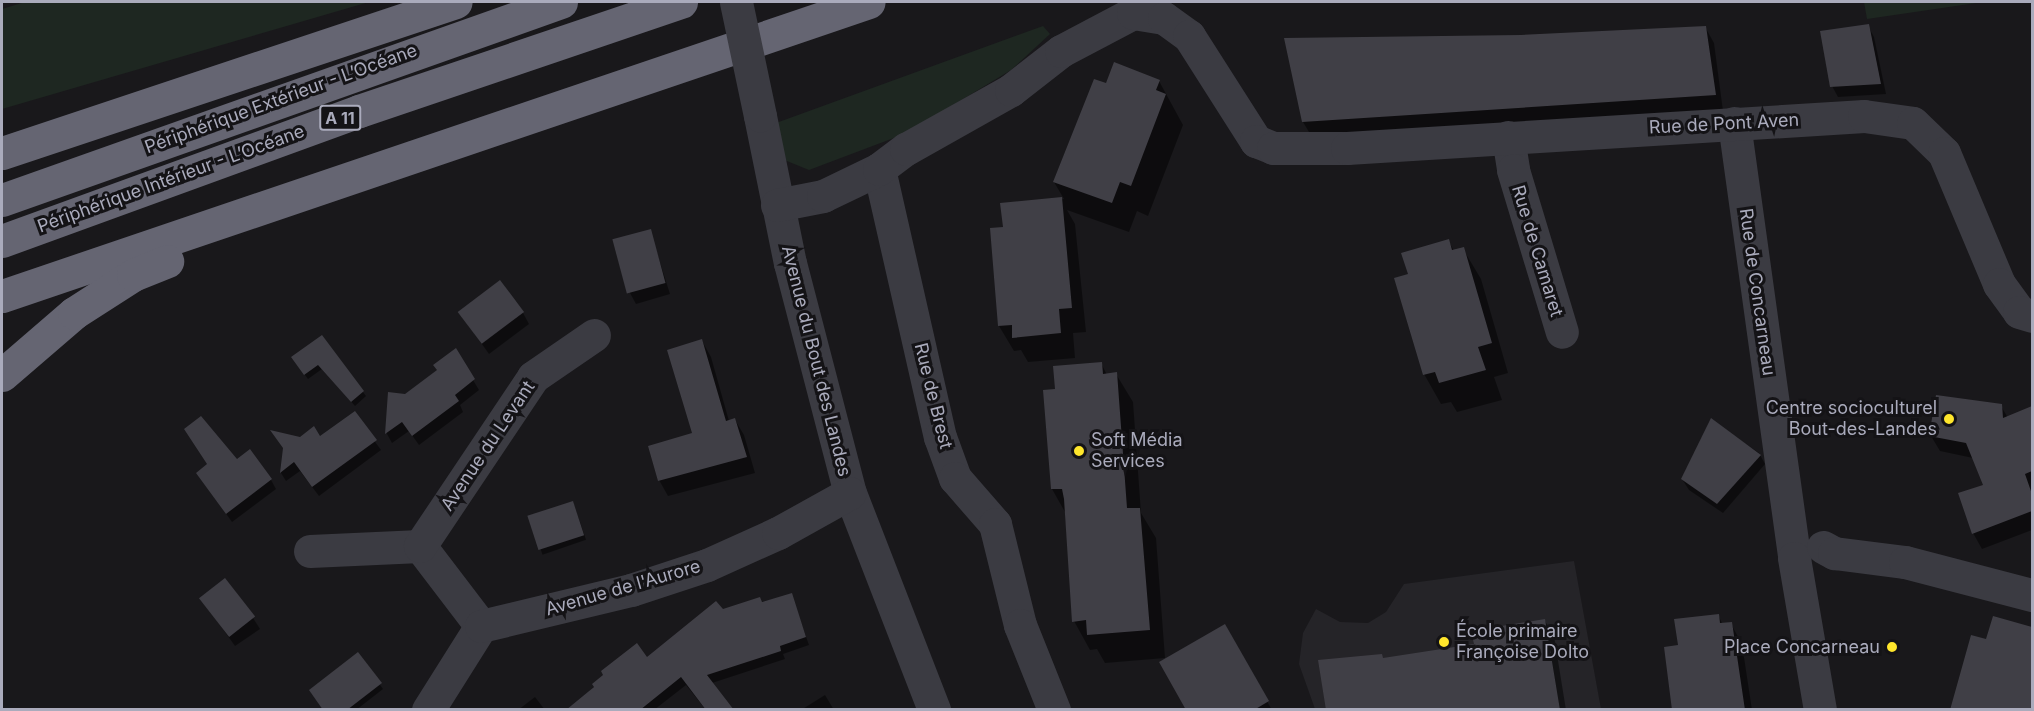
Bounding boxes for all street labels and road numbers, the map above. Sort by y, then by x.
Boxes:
street label: Périphérique Extérieur - L’Océane [142,40,420,158]
road number: A 11 [319,105,361,131]
street label: Rue de Pont Aven [1648,109,1800,139]
street label: Périphérique Intérieur - L’Océane [35,121,307,237]
street label: Rue de Camaret [1507,183,1567,319]
street label: Rue de Concarneau [1735,207,1779,377]
street label: Avenue du Bout des Landes [777,243,855,479]
street label: Rue de Brest [909,341,957,451]
street label: Avenue du Levant [437,377,539,515]
street label: Avenue de l'Aurore [543,555,703,621]

